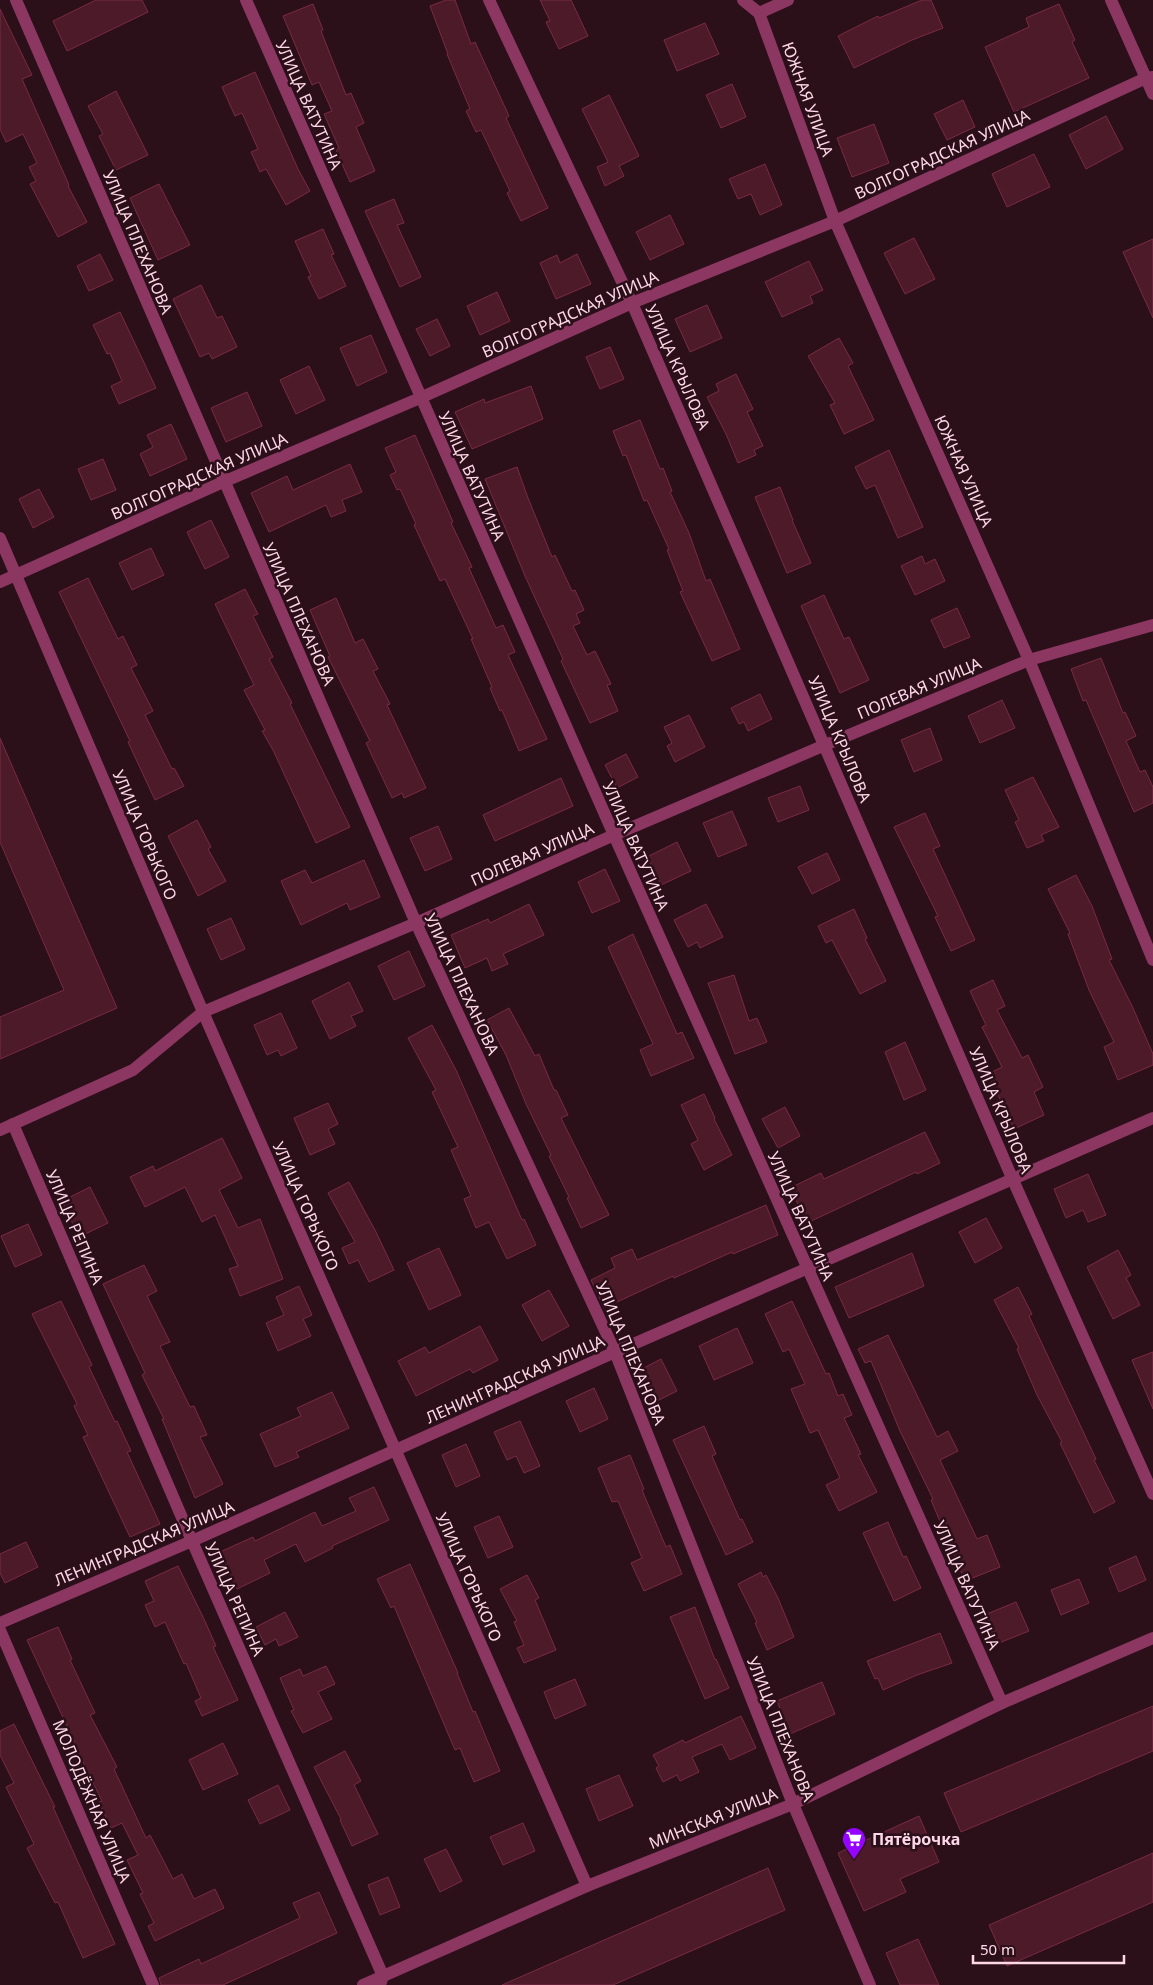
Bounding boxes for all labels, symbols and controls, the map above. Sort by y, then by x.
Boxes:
street label: УЛИЦА ВАТУТИНА [271,37,348,174]
street label: ЮЖНАЯ УЛИЦА [777,39,839,160]
street label: ВОЛГОГРАДСКАЯ УЛИЦА [851,103,1034,204]
street label: УЛИЦА ПЛЕХАНОВА [98,167,179,318]
street label: ВОЛГОГРАДСКАЯ УЛИЦА [478,265,662,363]
street label: УЛИЦА КРЫЛОВА [640,301,716,434]
street label: УЛИЦА ВАТУТИНА [434,408,511,545]
street label: ЮЖНАЯ УЛИЦА [929,412,999,531]
street label: ВОЛГОГРАДСКАЯ УЛИЦА [107,427,291,525]
street label: УЛИЦА ПЛЕХАНОВА [258,539,341,690]
street label: ПОЛЕВАЯ УЛИЦА [854,652,985,724]
street label: УЛИЦА КРЫЛОВА [803,673,877,806]
street label: УЛИЦА ГОРЬКОГО [108,767,182,903]
street label: УЛИЦА ВАТУТИНА [598,778,675,915]
street label: ПОЛЕВАЯ УЛИЦА [467,817,598,891]
street label: УЛИЦА ПЛЕХАНОВА [419,910,505,1059]
street label: УЛИЦА КРЫЛОВА [964,1044,1038,1177]
street label: УЛИЦА ГОРЬКОГО [268,1138,344,1274]
street label: УЛИЦА ВАТУТИНА [763,1148,840,1285]
street label: УЛИЦА РЕПИНА [41,1166,109,1288]
street label: УЛИЦА ПЛЕХАНОВА [591,1278,672,1429]
street label: ЛЕНИНГРАДСКАЯ УЛИЦА [422,1329,609,1428]
street label: ЛЕНИНГРАДСКАЯ УЛИЦА [51,1495,238,1591]
street label: УЛИЦА ГОРЬКОГО [431,1509,507,1645]
street label: УЛИЦА ВАТУТИНА [929,1517,1006,1654]
street label: УЛИЦА РЕПИНА [200,1539,270,1660]
street label: УЛИЦА ПЛЕХАНОВА [742,1654,820,1805]
street label: МОЛОДЁЖНАЯ УЛИЦА [48,1716,137,1887]
street label: МИНСКАЯ УЛИЦА [645,1782,781,1854]
supermarket icon: Пятёрочка [841,1826,867,1860]
place label: Пятёрочка [872,1828,960,1850]
scale bar [973,1932,1124,1964]
text: 50 m [980,1939,1015,1959]

